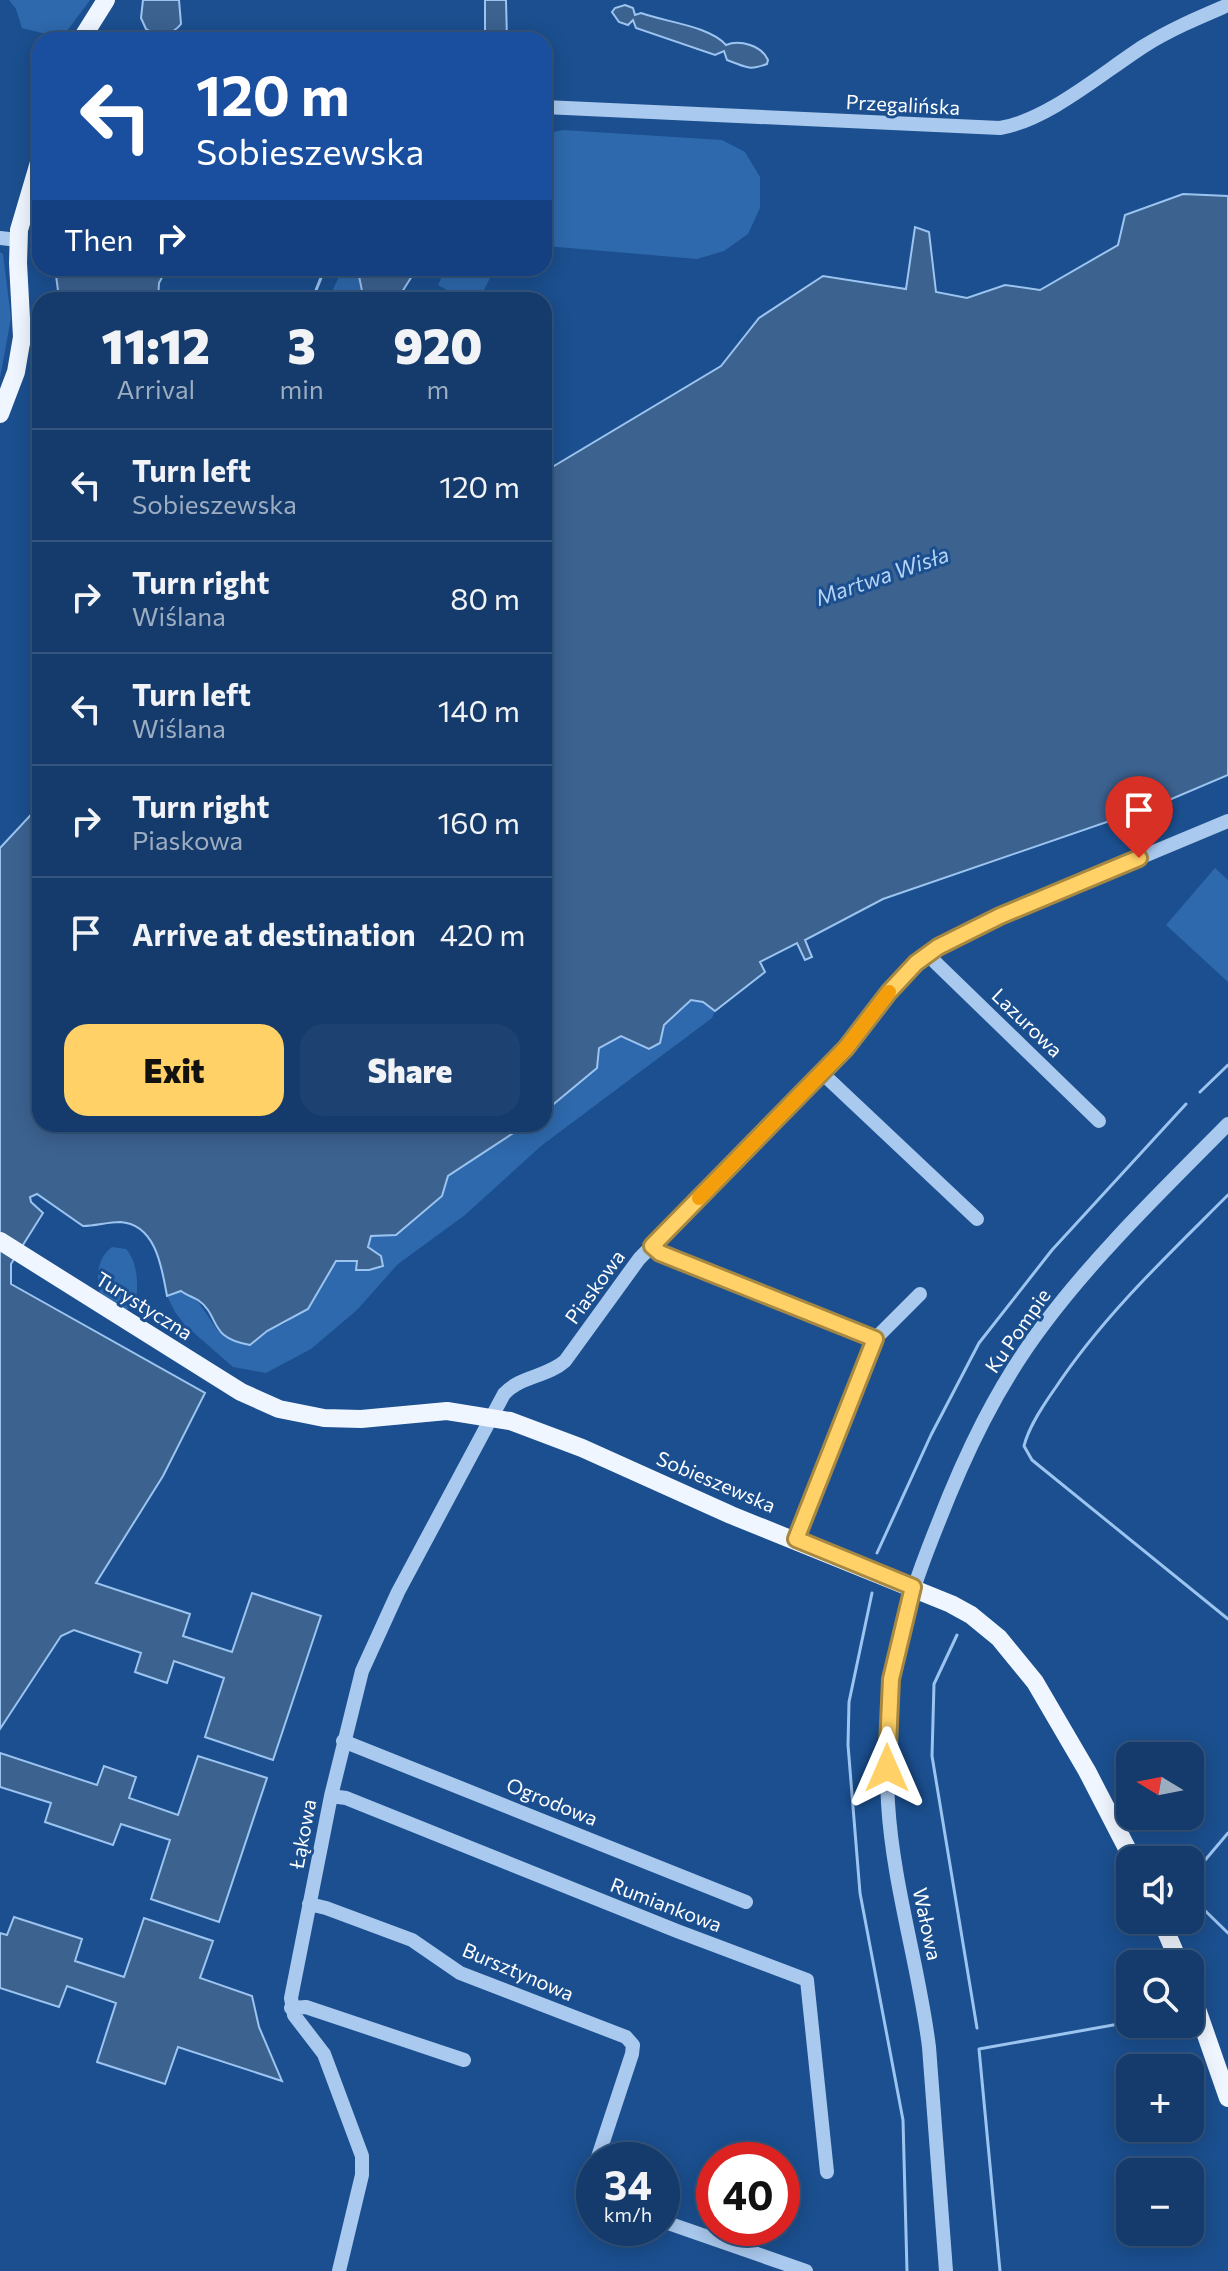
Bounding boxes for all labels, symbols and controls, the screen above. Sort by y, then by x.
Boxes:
text: 120 m [196,59,350,128]
icon: left [64,64,168,168]
street label: Przegalińska [845,89,961,119]
text: Sobieszewska [196,128,424,172]
icon: right [149,216,193,260]
text: Then [64,220,133,257]
text: 11:12 [102,315,210,374]
text: 3 [287,315,316,374]
text: 920 [393,315,482,374]
text: Arrival [116,373,195,404]
text: min [280,373,324,404]
text: m [427,373,449,404]
text: Turn left [132,451,251,488]
icon: left [64,463,108,507]
text: 120 m [439,467,520,504]
text: Sobieszewska [132,488,297,519]
water label: Martwa Wisła [811,540,952,611]
text: Turn right [132,563,269,600]
icon: right [64,575,108,619]
text: 80 m [450,579,520,616]
text: Wiślana [132,600,226,631]
text: Turn left [132,675,251,712]
icon: left [64,687,108,731]
text: 140 m [438,691,520,728]
text: Wiślana [132,712,226,743]
pin [1105,776,1173,858]
text: Turn right [132,787,269,824]
icon: arrive [1117,788,1161,832]
icon: right [64,799,108,843]
text: 160 m [437,803,520,840]
text: Piaskowa [132,824,243,855]
icon: arrive [64,911,108,955]
text: Arrive at destination [132,915,416,952]
text: 420 m [440,915,525,952]
street label: Lazurowa [988,983,1068,1062]
button: Exit [64,1024,284,1116]
button: Share [300,1024,520,1116]
street label: Piaskowa [559,1245,629,1328]
street label: Turystyczna [92,1266,197,1344]
street label: Ku Pompie [979,1284,1055,1377]
street label: Sobieszewska [653,1445,779,1517]
position arrow [845,1726,929,1810]
north arrow [1116,1742,1204,1830]
map controls [1116,1742,1204,2246]
street label: Ogrodowa [503,1772,601,1830]
street label: Łąkowa [283,1797,321,1872]
button: sound [1116,1846,1204,1934]
street label: Rumiankowa [607,1872,725,1936]
street label: Wałowa [909,1885,947,1962]
street label: Bursztynowa [459,1937,578,2005]
button: search [1116,1950,1204,2038]
button: + [1116,2054,1204,2142]
speed limit sign: 40 [696,2142,800,2246]
button: − [1116,2158,1204,2246]
text: 34 [604,2159,652,2208]
text: km/h [604,2202,652,2226]

